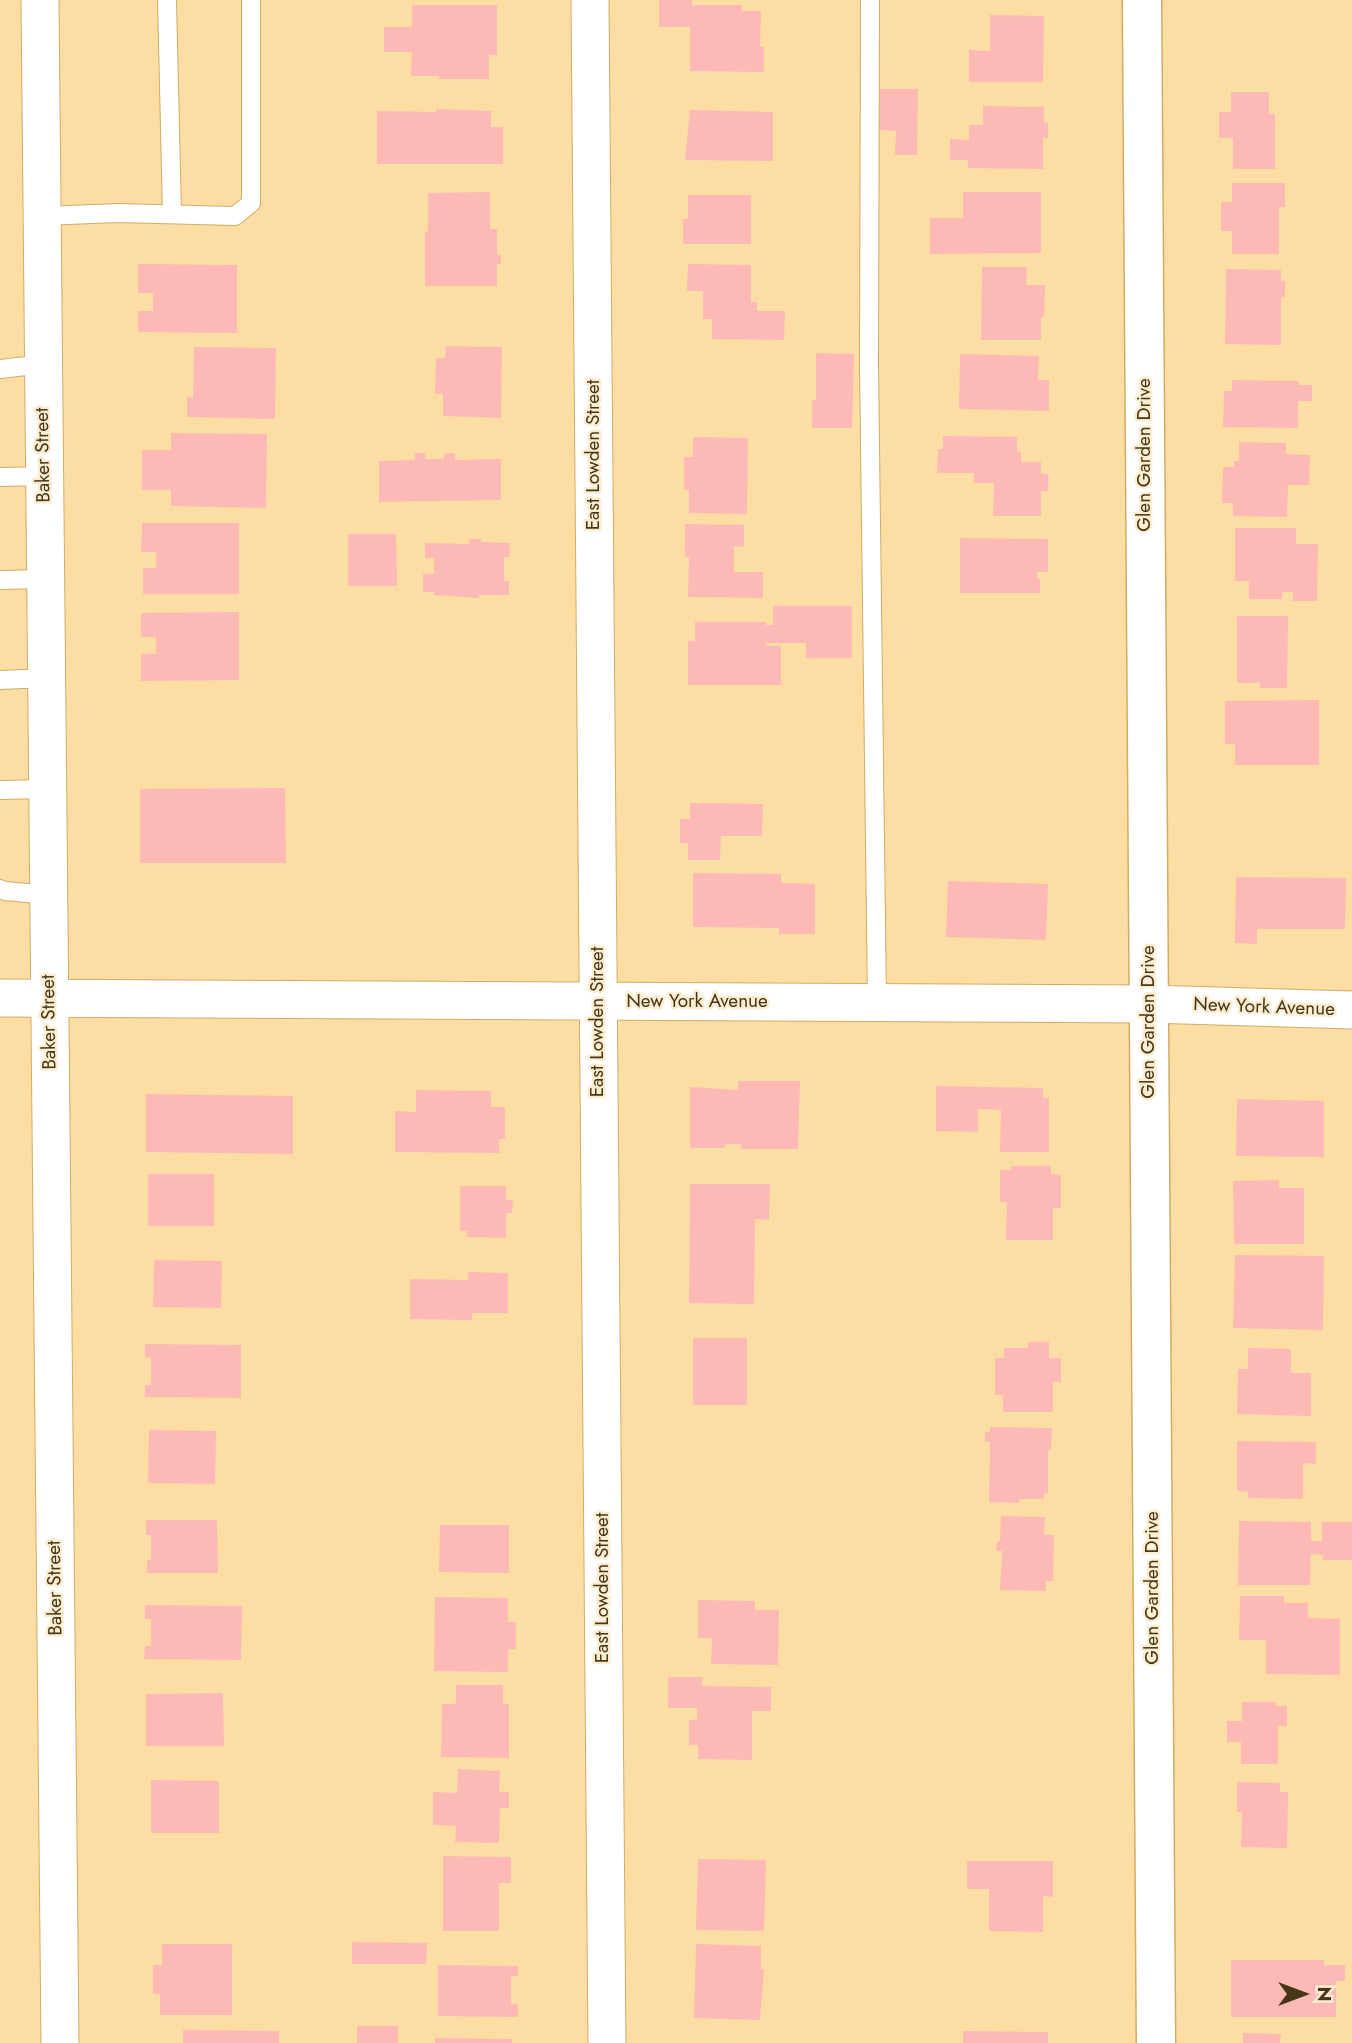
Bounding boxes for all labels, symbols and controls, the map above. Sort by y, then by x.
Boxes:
street label: Glen Garden Drive [1134,378,1156,532]
street label: East Lowden Street [583,380,605,530]
street label: Baker Street [32,407,56,503]
street label: Glen Garden Drive [1138,945,1160,1099]
street label: East Lowden Street [587,947,609,1097]
street label: Baker Street [38,974,62,1070]
street label: New York Avenue [626,991,768,1013]
street label: New York Avenue [1193,994,1335,1022]
street label: Glen Garden Drive [1142,1511,1164,1665]
street label: East Lowden Street [592,1513,614,1663]
street label: Baker Street [44,1540,68,1636]
north arrow [1268,1959,1338,2029]
text: N [1311,1986,1338,2002]

